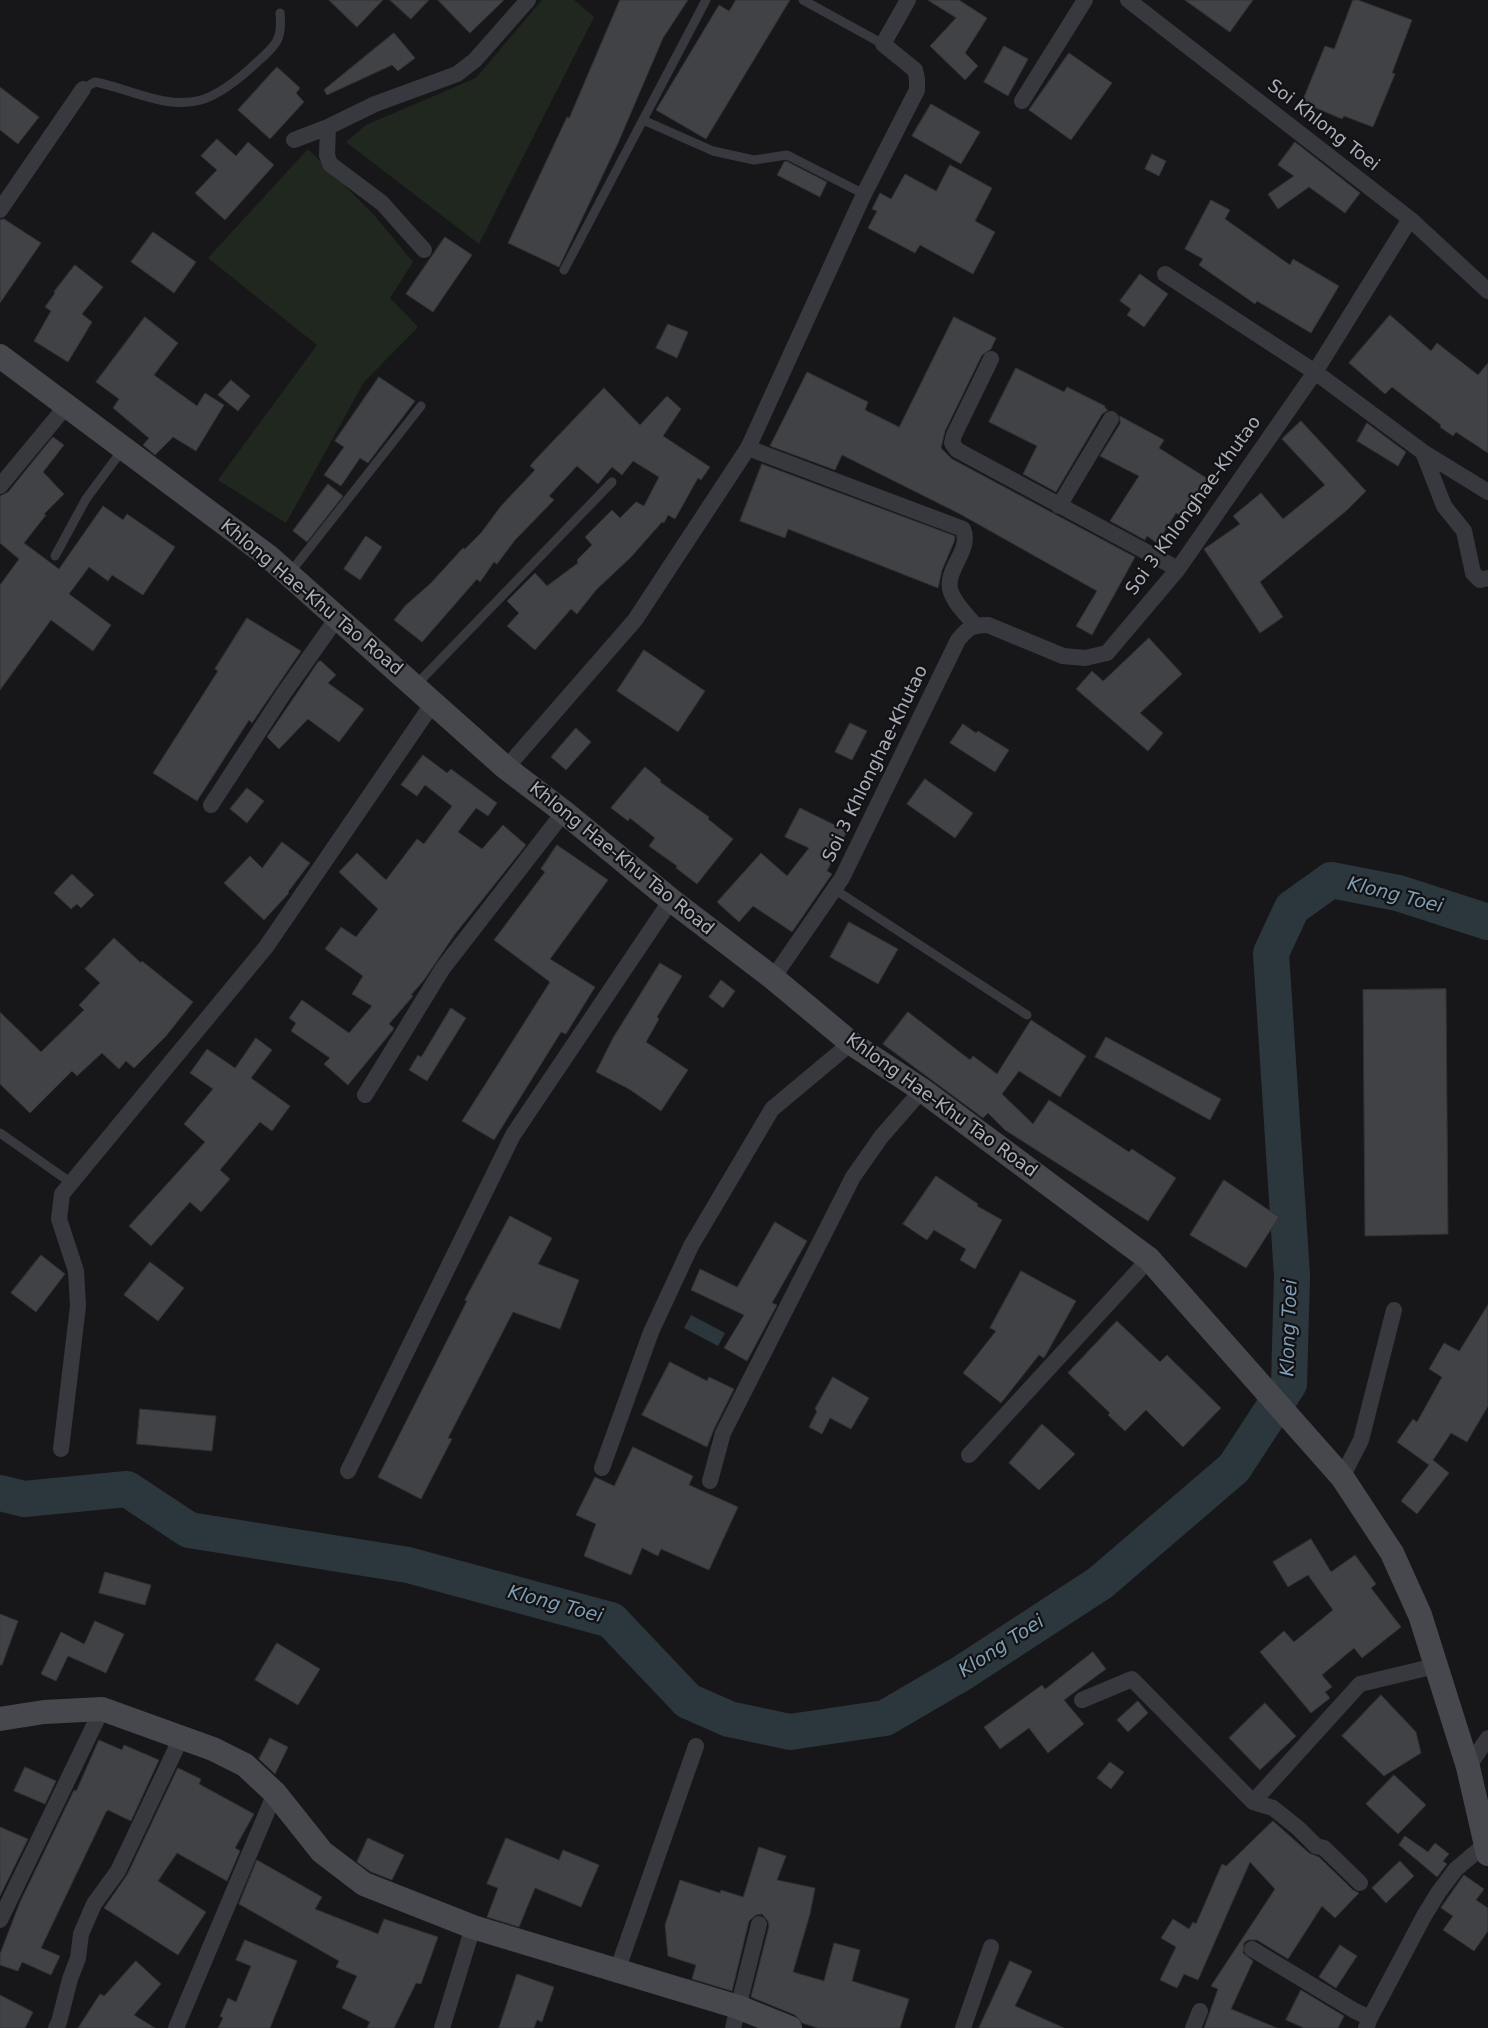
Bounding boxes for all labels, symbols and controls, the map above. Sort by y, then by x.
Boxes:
street label: Soi Khlong Toei [1263,76,1383,176]
street label: Soi 3 Khlonghae-Khutao [1122,412,1266,600]
street label: Khlong Hae-Khu Tao Road [216,515,406,681]
street label: Soi 3 Khlonghae-Khutao [819,662,933,866]
street label: Khlong Hae-Khu Tao Road [524,778,718,940]
water label: Klong Toei [1345,873,1445,919]
street label: Khlong Hae-Khu Tao Road [841,1029,1041,1183]
water label: Klong Toei [1277,1279,1303,1377]
water label: Klong Toei [505,1581,605,1629]
water label: Klong Toei [955,1611,1049,1683]

